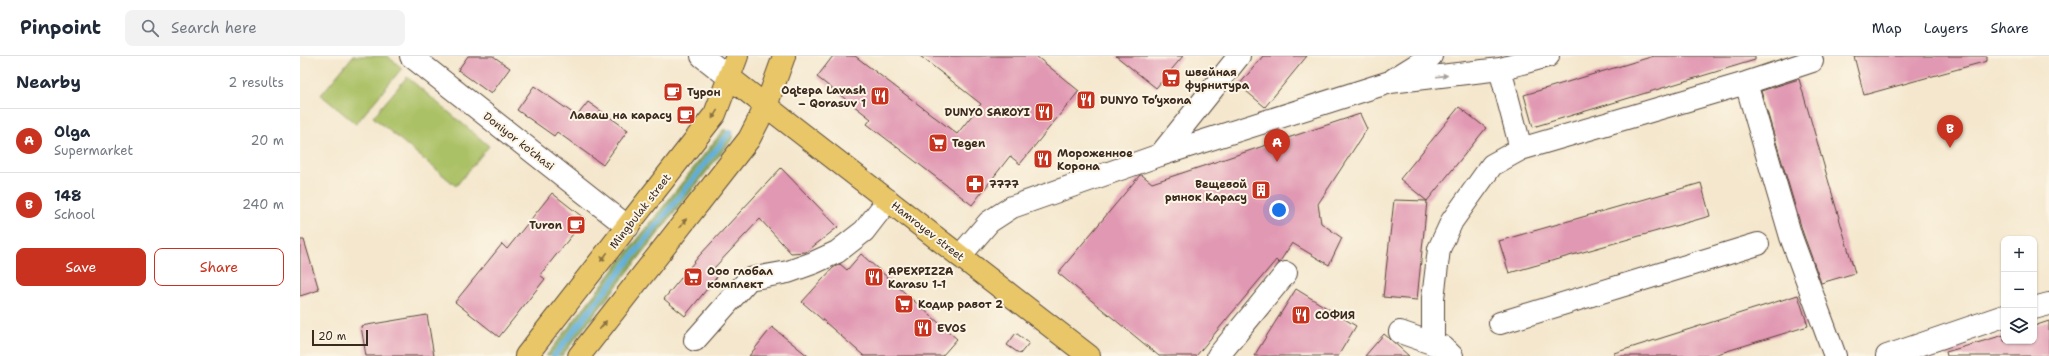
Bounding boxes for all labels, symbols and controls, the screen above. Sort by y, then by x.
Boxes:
search box [125,10,405,46]
text: Pinpoint [20,15,101,40]
icon: search [139,17,161,39]
text: Search here [171,18,257,38]
text: Map [1872,19,1902,37]
text: Layers [1924,19,1968,37]
text: Share [1990,19,2029,37]
place label: швейная фурнитура [1185,65,1250,93]
supermarket icon: швейная фурнитура [1160,67,1182,89]
text: Nearby [16,71,81,93]
one-way arrow [1436,73,1448,79]
text: 2 results [228,74,284,91]
cafe icon: Турон [662,81,684,103]
place label: Oqtepa Lavash – Qorasuv 1 [781,83,867,111]
place label: Турон [687,85,721,100]
restaurant icon: Oqtepa Lavash – Qorasuv 1 [869,85,891,107]
restaurant icon: DUNYO To‘yxona [1075,89,1097,111]
place label: DUNYO To‘yxona [1100,93,1192,108]
restaurant icon: DUNYO SAROYI [1033,101,1055,123]
cafe icon: Лаваш на карасу [675,104,697,126]
place label: DUNYO SAROYI [945,105,1030,120]
place label: Лаваш на карасу [570,108,672,123]
one-way arrow [711,108,718,119]
street label: Doniyor ko'chasi [480,109,557,174]
pin: B [1937,115,1963,148]
text: Olga [54,122,90,142]
pin: A [1264,129,1290,162]
text: A [24,132,34,149]
text: 20 m [251,132,284,149]
supermarket icon: Tegen [927,132,949,154]
place label: Tegen [952,136,986,151]
text: Supermarket [54,142,133,159]
place label: Мороженное Корона [1057,146,1133,174]
restaurant icon: Мороженное Корона [1032,148,1054,170]
street label: Mingbulak street [606,170,675,252]
pharmacy icon: 7777 [964,173,986,195]
place label: 7777 [989,177,1019,192]
place label: Вещевой рынок Карасу [1165,177,1247,205]
building icon: Вещевой рынок Карасу [1250,179,1272,201]
text: 148 [54,186,81,206]
text: B [25,196,33,213]
text: 240 m [242,196,284,213]
street label: Hamroyev street [888,198,967,265]
your location [1269,200,1289,220]
text: School [54,206,95,223]
cafe icon: Turon [565,214,587,236]
one-way arrow [679,217,688,228]
place label: Turon [529,218,563,233]
map controls [2001,236,2037,344]
button: + [2001,236,2037,272]
button: Save [16,248,146,286]
button: Share [154,248,284,286]
one-way arrow [599,252,608,263]
place label: Ооо глобал комплект [707,264,773,292]
place label: APEXPIZZA Karasu 1-1 [888,264,954,292]
supermarket icon: Ооо глобал комплект [682,266,704,288]
restaurant icon: APEXPIZZA Karasu 1-1 [863,266,885,288]
button: − [2001,272,2037,308]
supermarket icon: Кодир равот 2 [893,293,915,315]
place label: Кодир равот 2 [918,297,1003,312]
restaurant icon: СОФИЯ [1290,304,1312,326]
place label: СОФИЯ [1315,308,1355,323]
button: layers [2001,308,2037,344]
restaurant icon: EVOS [912,317,934,339]
one-way arrow [599,320,608,331]
place label: EVOS [937,321,966,336]
scale bar [312,328,368,347]
text: 20 m [318,329,346,344]

